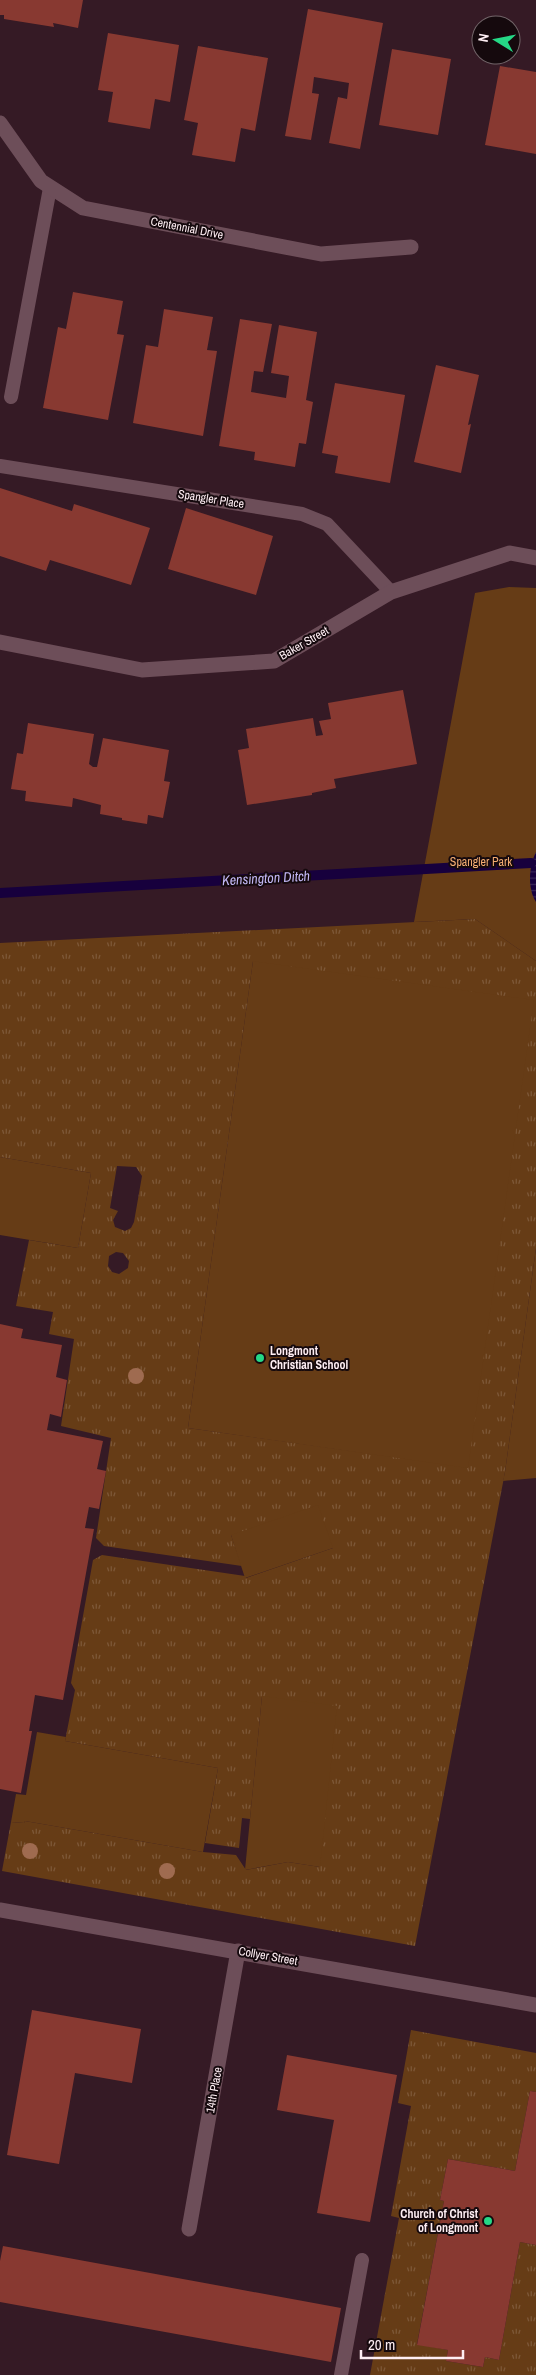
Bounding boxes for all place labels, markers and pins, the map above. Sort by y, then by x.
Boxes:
place label: Longmont Christian School [270,1343,348,1373]
marker: Longmont Christian School [254,1352,266,1364]
place label: Church of Christ of Longmont [400,2206,479,2236]
marker: Church of Christ of Longmont [482,2215,494,2227]

